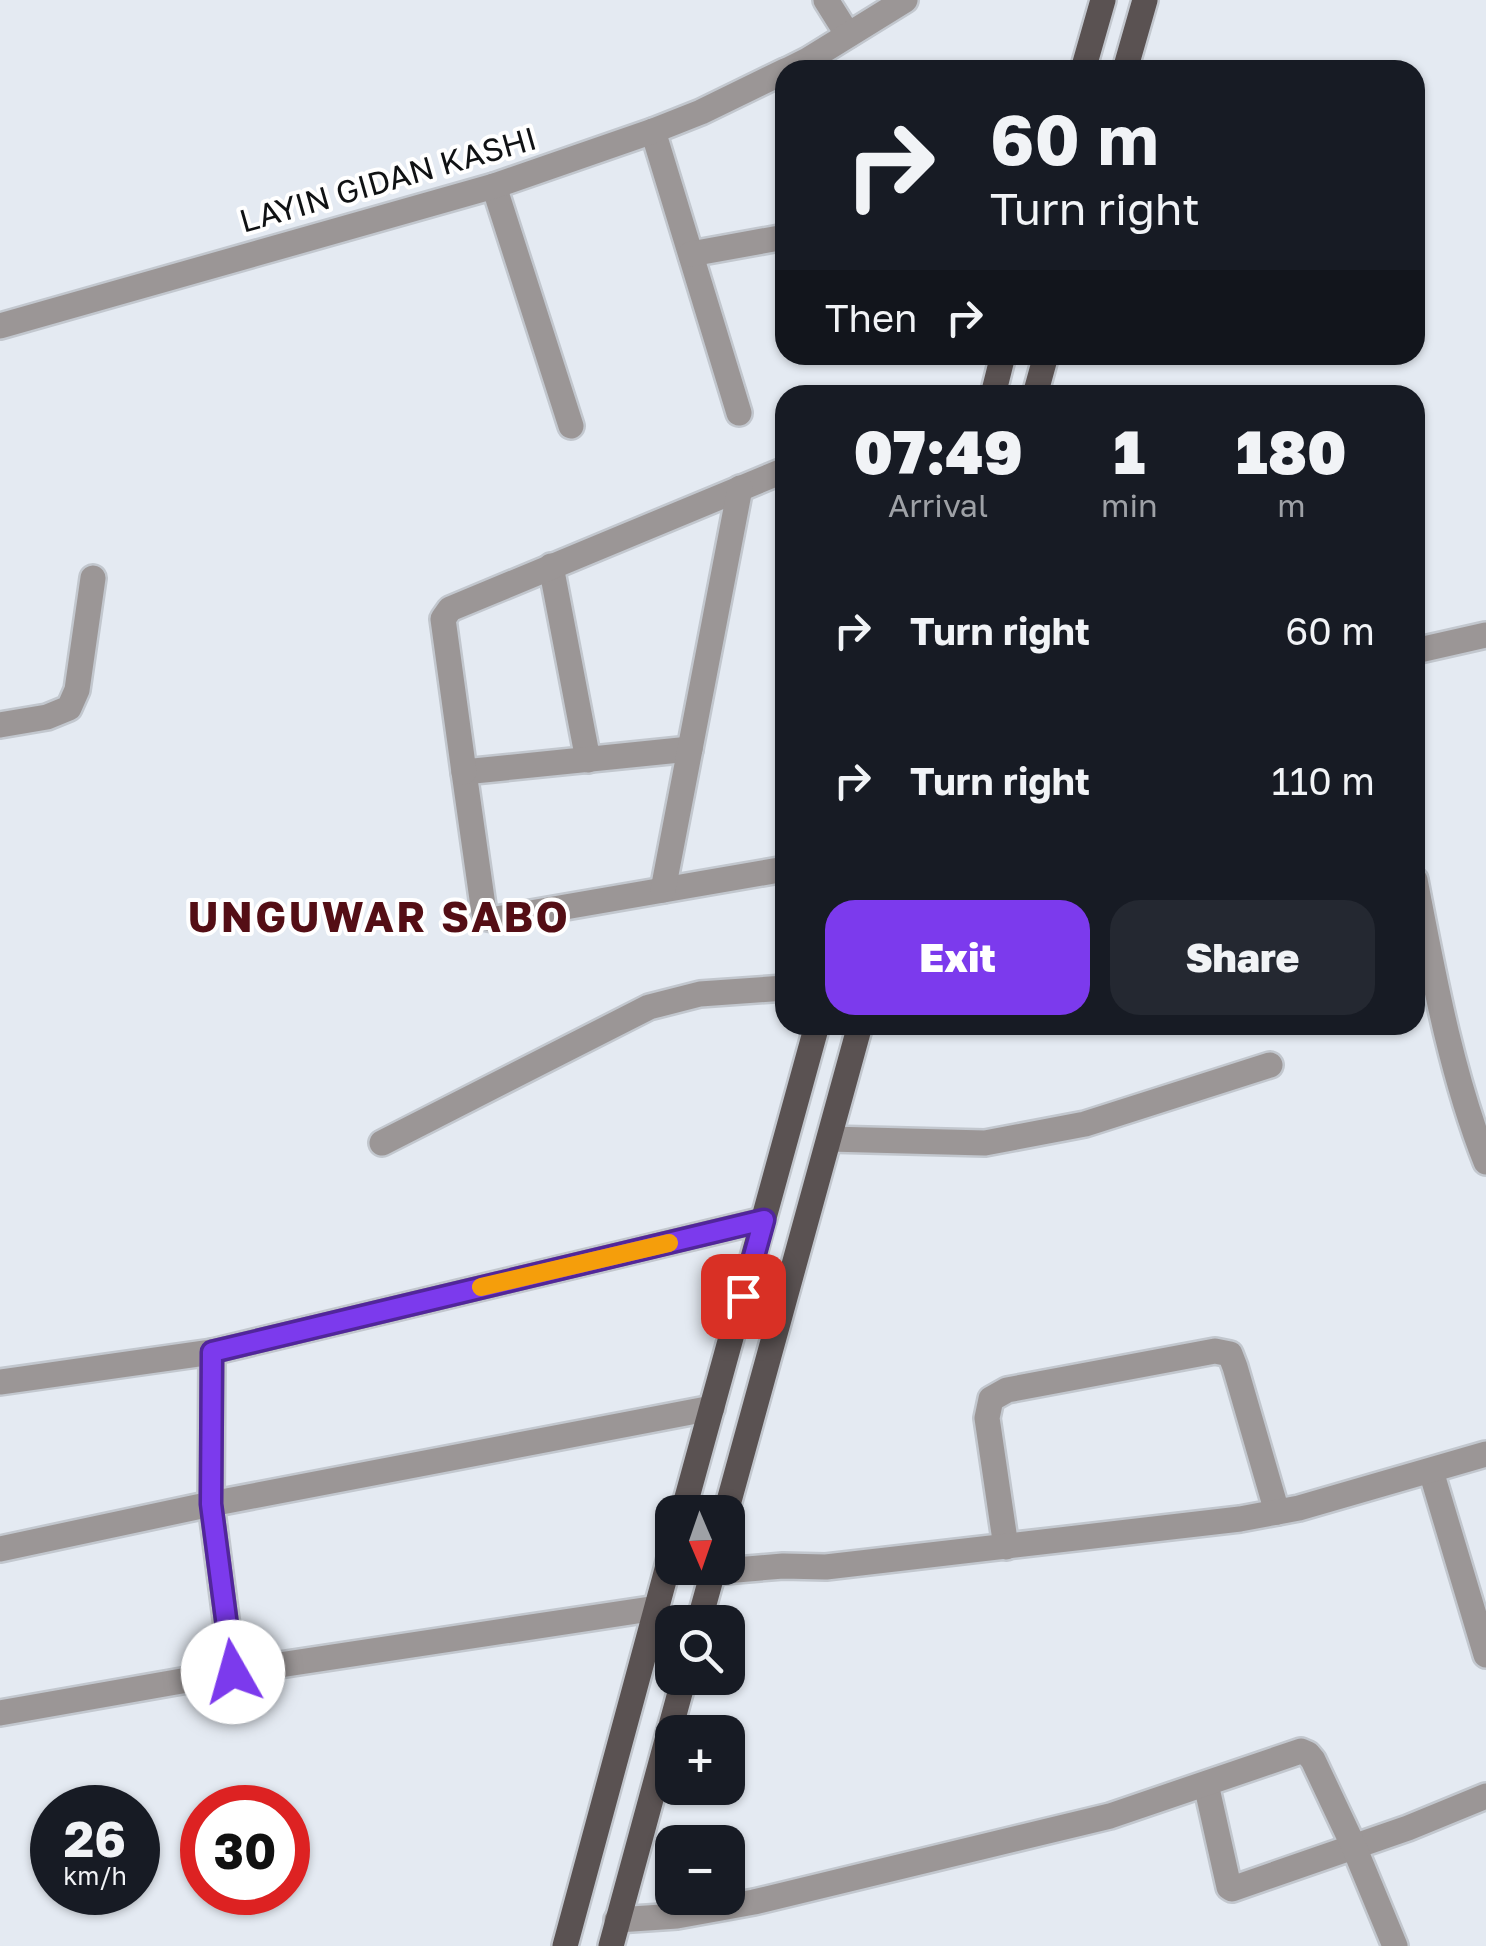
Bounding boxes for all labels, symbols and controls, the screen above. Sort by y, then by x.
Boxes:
text: 60 m [990,96,1159,180]
icon: right [825,100,955,230]
street label: LAYIN GIDAN KASHI [235,118,541,240]
text: Turn right [990,181,1200,235]
icon: right [937,290,992,345]
text: Then [825,295,917,340]
text: 07:49 [853,415,1023,487]
text: 1 [1114,415,1145,487]
text: 180 [1236,415,1347,487]
text: Arrival [888,486,988,524]
text: min [1101,486,1158,524]
text: m [1277,486,1305,524]
icon: right [825,603,880,658]
text: Turn right [910,608,1090,653]
text: 60 m [1285,608,1375,653]
icon: right [825,753,880,808]
text: Turn right [910,758,1090,803]
text: 110 m [1271,758,1375,803]
district label: UNGUWAR SABO [188,891,570,941]
button: Exit [825,900,1090,1015]
button: Share [1110,900,1375,1015]
pin [701,1254,786,1339]
icon: arrive [716,1269,771,1324]
north arrow [655,1495,745,1585]
map controls [655,1495,745,1915]
button: search [655,1605,745,1695]
position arrow [181,1620,285,1724]
button: + [655,1715,745,1805]
speed limit sign: 30 [180,1785,310,1915]
text: 26 [64,1808,126,1868]
button: − [655,1825,745,1915]
text: km/h [63,1860,127,1891]

